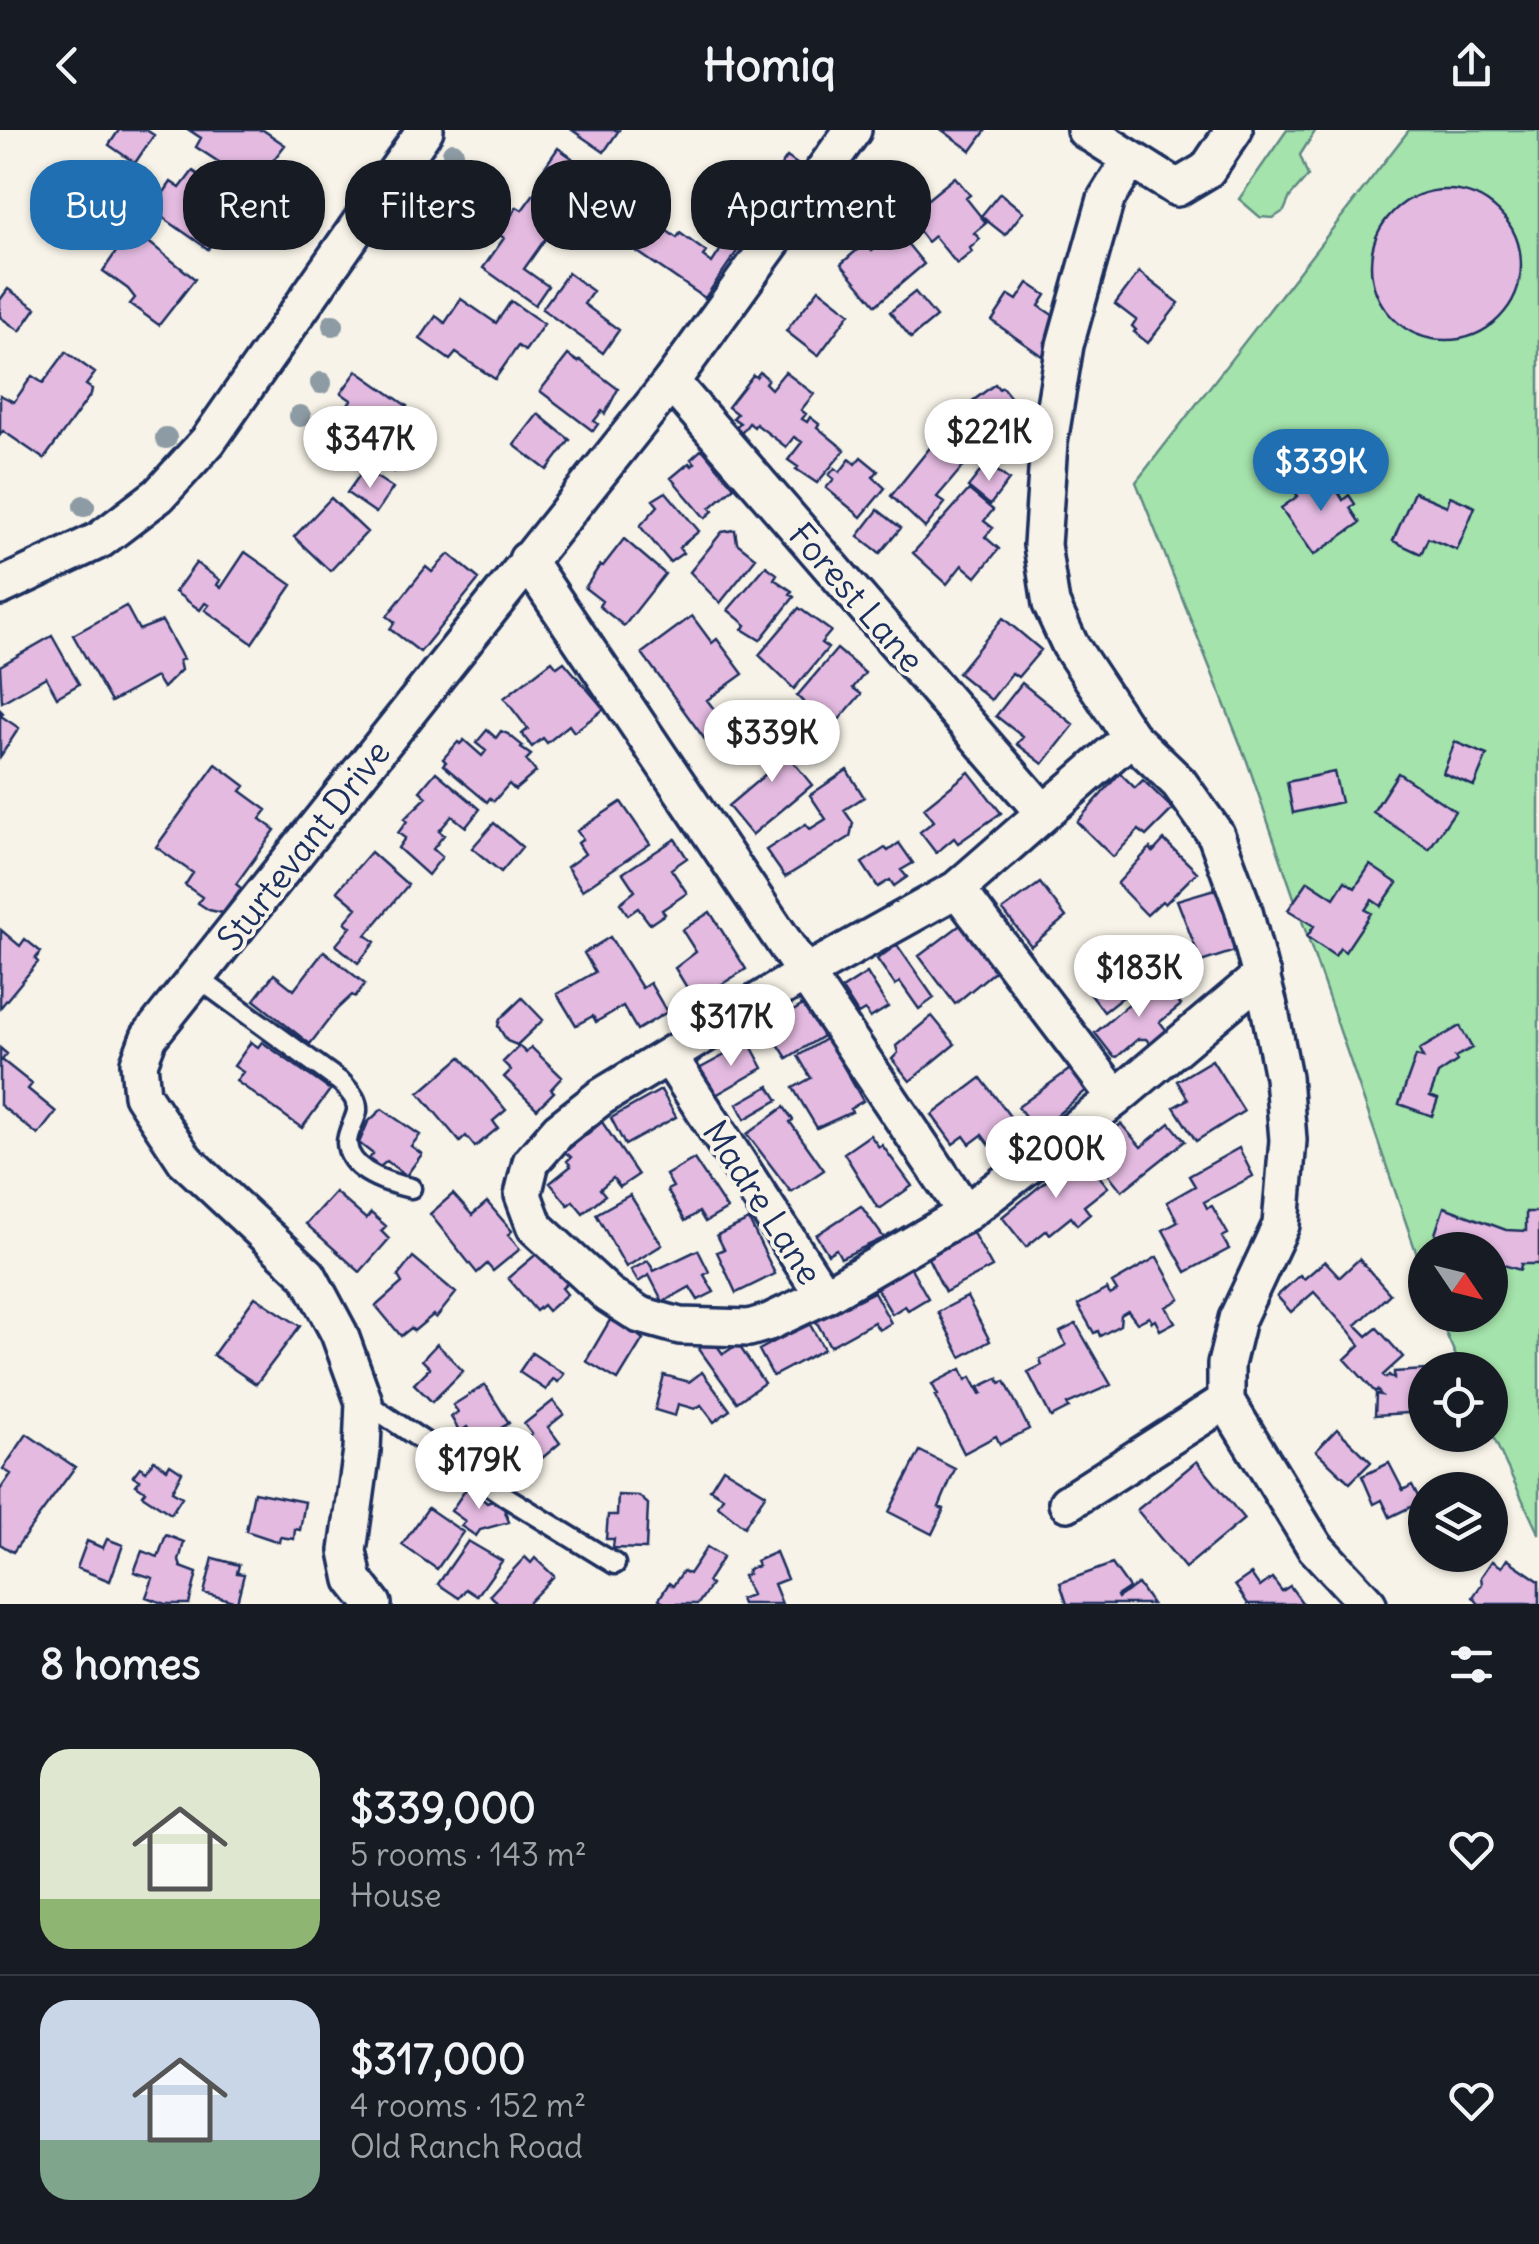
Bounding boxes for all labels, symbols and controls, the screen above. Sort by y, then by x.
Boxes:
text: Homiq [703,37,836,93]
icon: back [40,38,95,93]
icon: share [1444,38,1499,93]
chip: Buy [30,160,163,250]
chip: Rent [183,160,325,250]
chip: Filters [345,160,511,250]
chip: New [531,160,671,250]
chip: Apartment [691,160,931,250]
pin: $221K [919,399,1059,484]
pin: $347K [300,406,440,491]
text: $221K [946,411,1032,452]
text: $347K [325,418,415,459]
pin: $339K [1251,429,1391,514]
text: $339K [1275,441,1367,482]
street label: Forest Lane [780,513,934,681]
pin: $339K [702,700,842,785]
text: $339K [726,712,818,753]
street label: Sturtevant Drive [207,731,399,959]
pin: $183K [1069,935,1209,1020]
text: $183K [1096,947,1182,988]
pin: $317K [661,984,801,1069]
text: $317K [689,996,773,1037]
street label: Madre Lane [694,1112,832,1292]
pin: $200K [986,1116,1126,1201]
text: $200K [1007,1128,1105,1169]
north arrow [1408,1232,1508,1332]
map controls [1408,1232,1508,1572]
button: locate [1408,1352,1508,1452]
pin: $179K [409,1427,549,1512]
text: $179K [437,1439,521,1480]
button: layers [1408,1472,1508,1572]
icon: filters [1444,1637,1499,1692]
text: 8 homes [40,1638,201,1690]
text: $339,000 [350,1782,536,1834]
icon: home [120,1789,240,1909]
icon: heart [1444,1822,1499,1877]
text: 5 rooms · 143 m² [350,1834,587,1875]
text: House [350,1875,441,1916]
text: $317,000 [350,2033,526,2085]
icon: home [120,2040,240,2160]
icon: heart [1444,2073,1499,2128]
text: 4 rooms · 152 m² [350,2085,586,2126]
text: Old Ranch Road [350,2126,583,2167]

